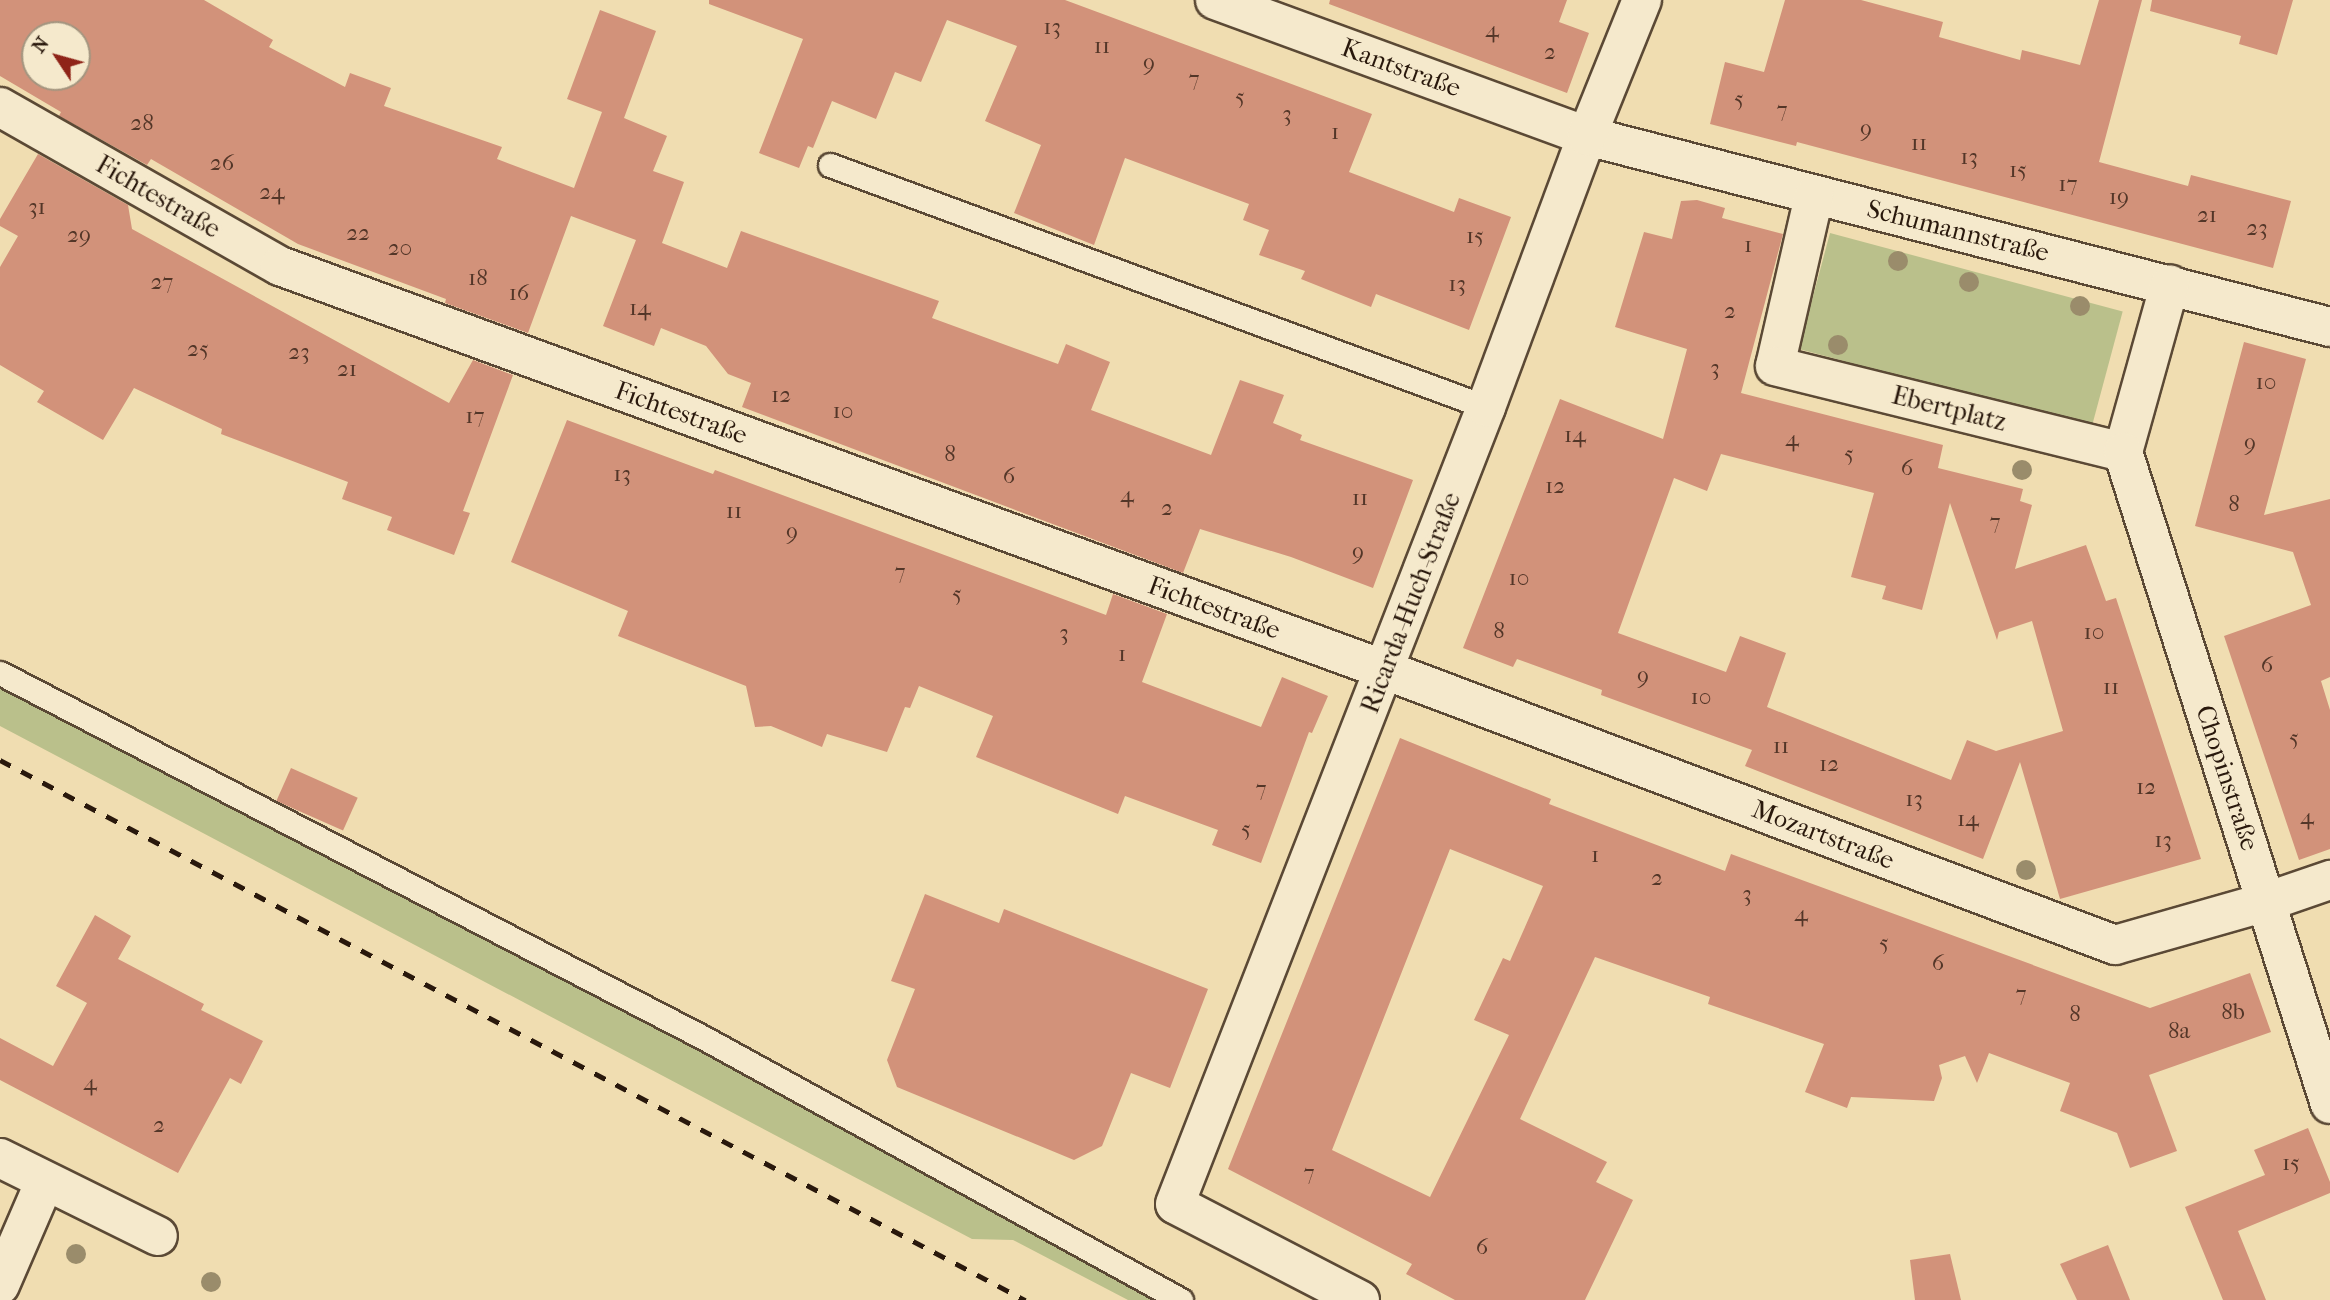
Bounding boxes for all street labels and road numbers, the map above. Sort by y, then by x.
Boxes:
street label: Kantstraße [1337,32,1465,104]
street label: Fichtestraße [90,149,226,245]
street label: Schumannstraße [1864,193,2052,269]
street label: Fichtestraße [611,375,751,451]
street label: Ebertplatz [1889,380,2009,438]
street label: Ricarda-Huch-Straße [1355,488,1467,718]
street label: Fichtestraße [1144,570,1284,646]
street label: Chopinstraße [2189,701,2265,855]
street label: Mozartstraße [1748,794,1898,876]

